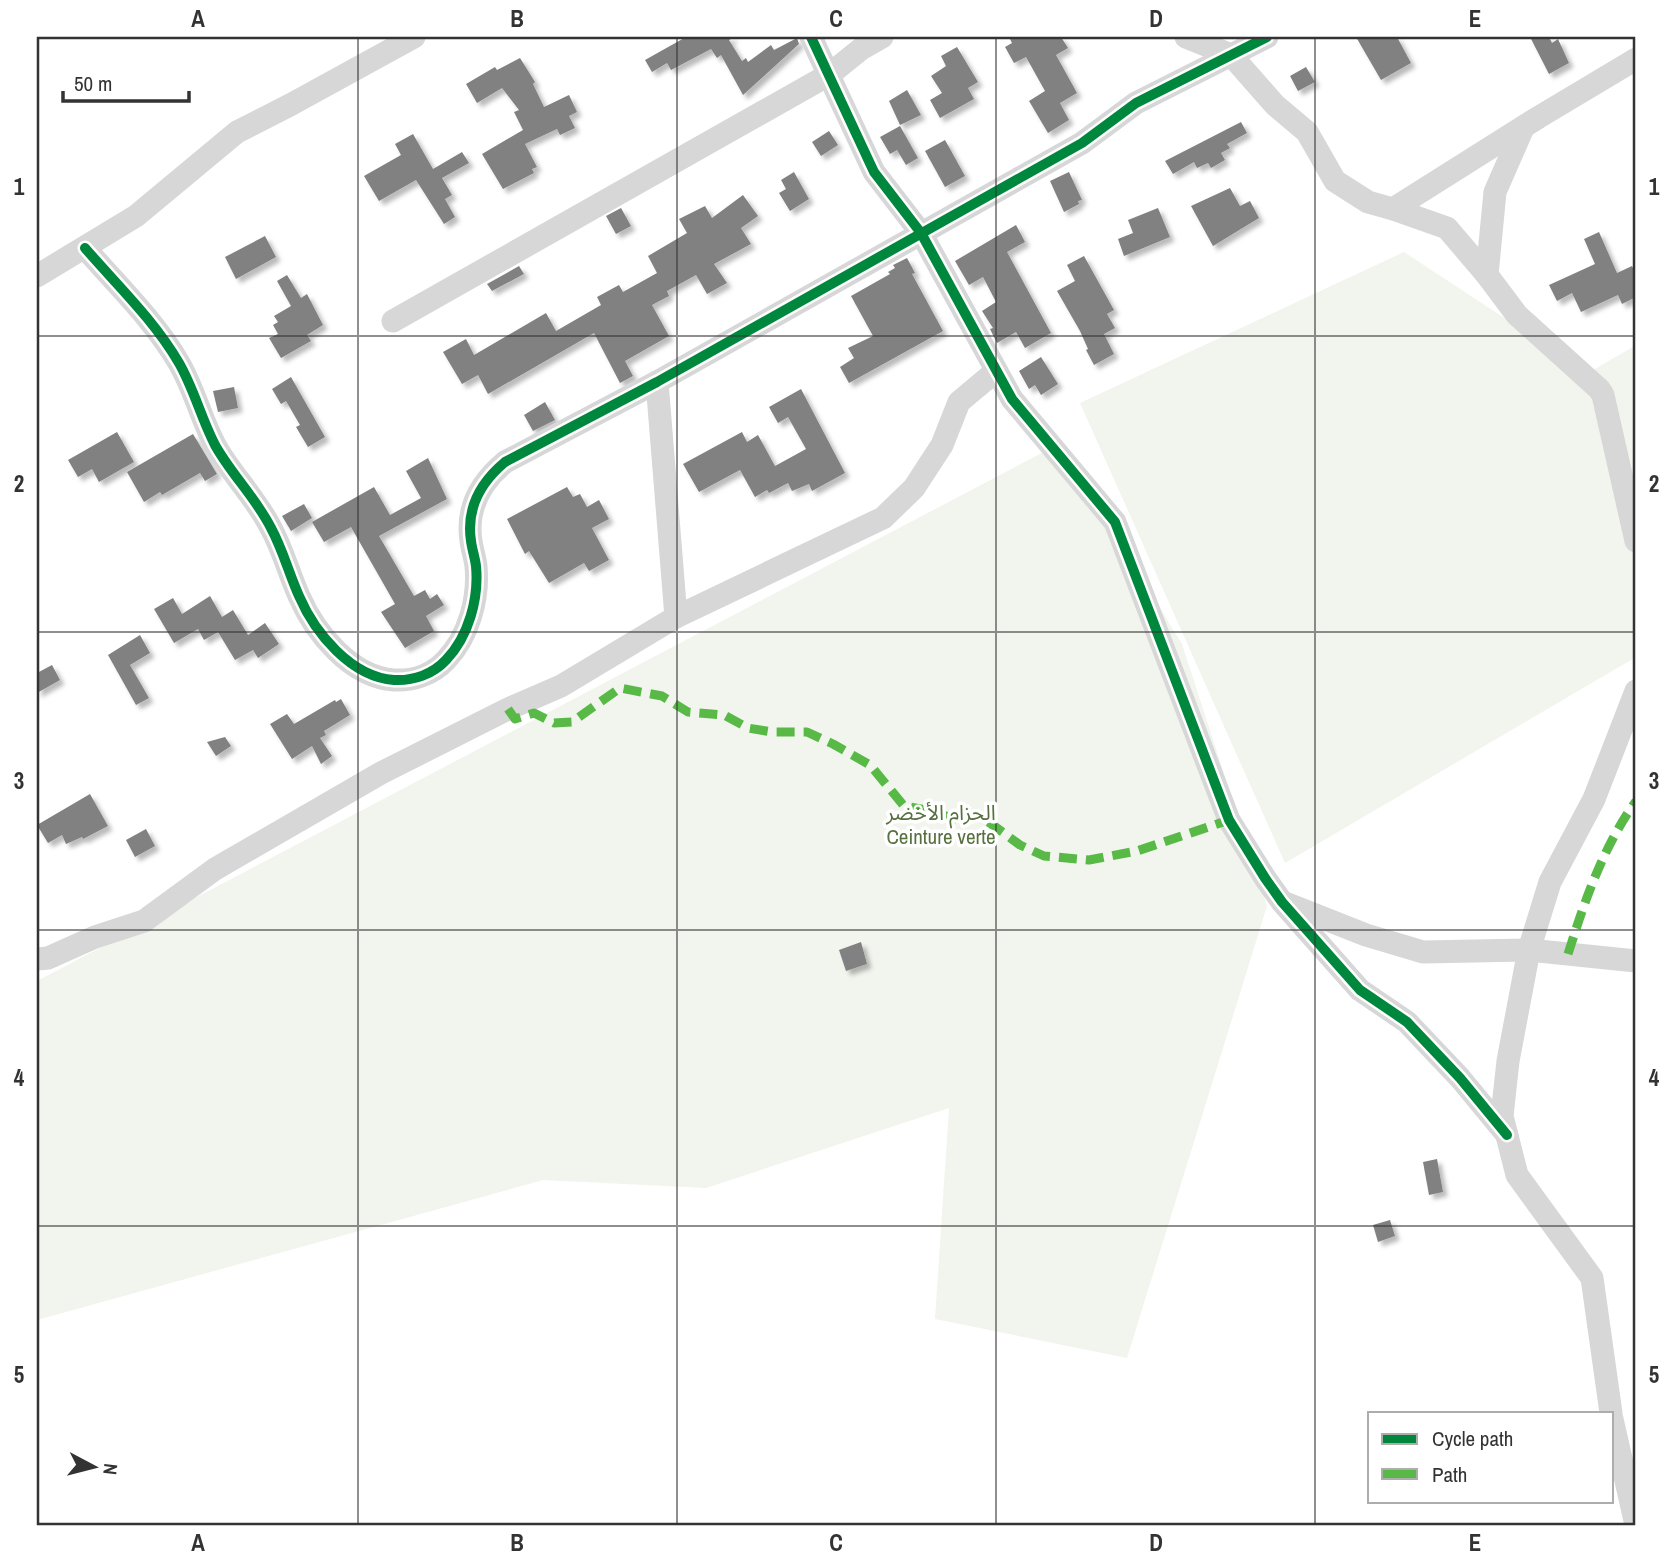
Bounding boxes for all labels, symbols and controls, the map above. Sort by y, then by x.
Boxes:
text: A [191,3,205,34]
text: B [510,3,524,34]
text: C [829,3,843,34]
text: D [1149,3,1163,34]
text: E [1469,3,1481,34]
scale bar [63,60,189,104]
text: 50 m [74,69,112,98]
text: 1 [14,171,25,202]
text: 1 [1649,171,1660,202]
text: 2 [14,468,24,499]
text: 2 [1649,468,1659,499]
text: 3 [14,765,24,796]
text: 3 [1649,765,1659,796]
park label: الحزام الأخضر Ceinture verte [885,798,996,851]
text: 4 [14,1062,25,1093]
text: 4 [1649,1062,1660,1093]
text: 5 [14,1359,24,1390]
text: 5 [1649,1359,1659,1390]
legend [1368,1412,1614,1502]
text: Cycle path [1432,1424,1513,1453]
north arrow [60,1432,130,1502]
text: Path [1432,1460,1467,1489]
text: N [97,1462,124,1476]
text: A [191,1527,205,1558]
text: B [510,1527,524,1558]
text: C [829,1527,843,1558]
text: D [1149,1527,1163,1558]
text: E [1469,1527,1481,1558]

